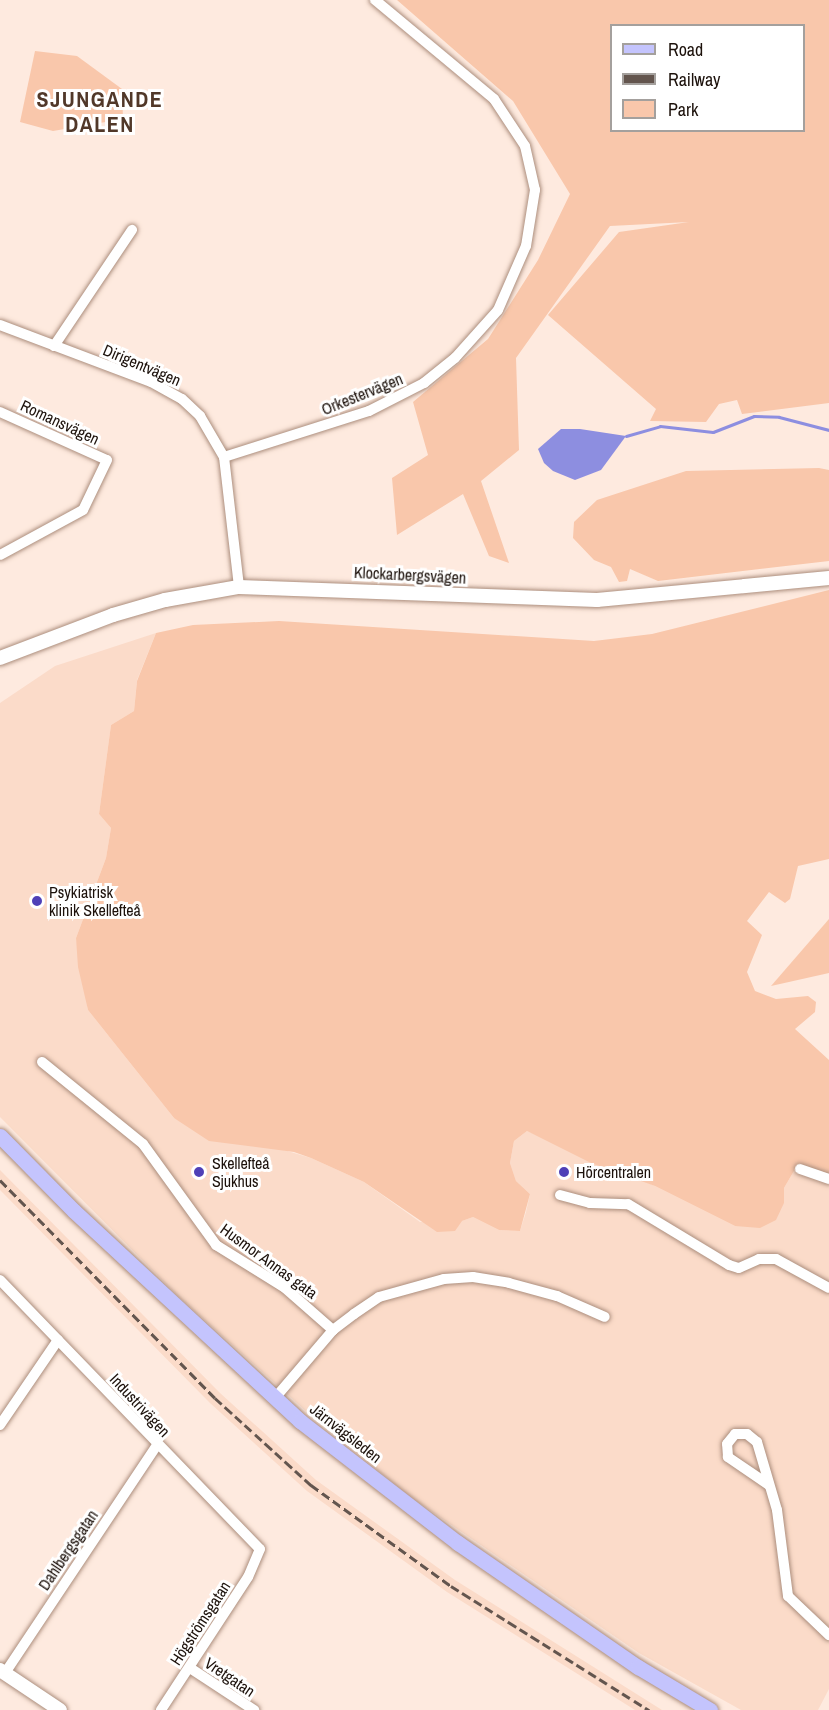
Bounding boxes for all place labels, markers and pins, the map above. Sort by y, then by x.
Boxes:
place label: Psykiatrisk klinik Skellefteå [49,882,141,920]
marker: Psykiatrisk klinik Skellefteå [30,894,44,908]
place label: Skellefteå Sjukhus [212,1153,270,1191]
place label: Hörcentralen [576,1162,651,1182]
marker: Skellefteå Sjukhus [190,1163,208,1181]
marker: Hörcentralen [557,1165,571,1179]

